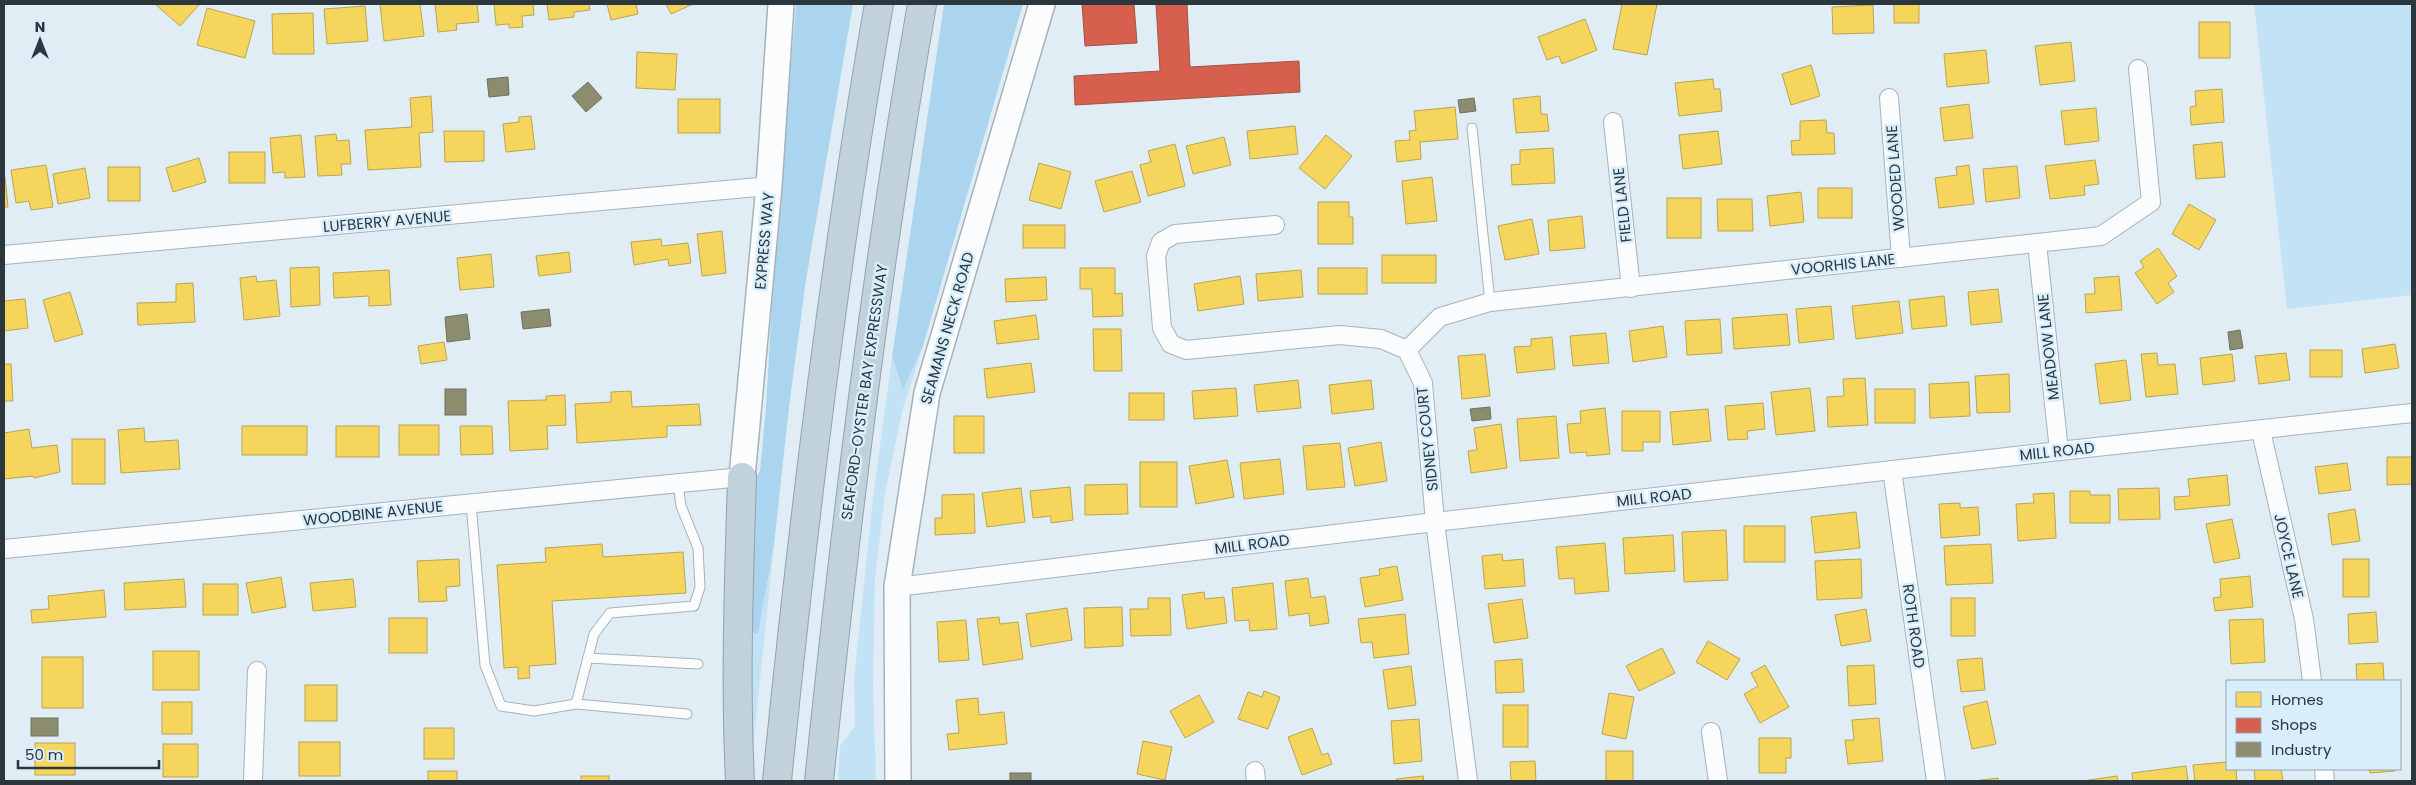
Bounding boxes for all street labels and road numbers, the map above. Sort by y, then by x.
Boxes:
street label: WOODED LANE [1881,124,1909,232]
street label: FIELD LANE [1608,167,1636,243]
street label: EXPRESS WAY [749,191,779,291]
street label: LUFBERRY AVENUE [322,205,452,237]
street label: VOORHIS LANE [1790,248,1896,280]
street label: SEAMANS NECK ROAD [915,249,979,407]
street label: SEAFORD-OYSTER BAY EXPRESSWAY [836,263,892,521]
street label: MEADOW LANE [2032,293,2064,401]
street label: SIDNEY COURT [1411,386,1443,492]
street label: MILL ROAD [2019,437,2095,465]
street label: MILL ROAD [1616,483,1692,511]
street label: WOODBINE AVENUE [302,495,444,531]
street label: JOYCE LANE [2269,511,2309,601]
street label: MILL ROAD [1213,529,1291,559]
street label: ROTH ROAD [1898,582,1930,670]

